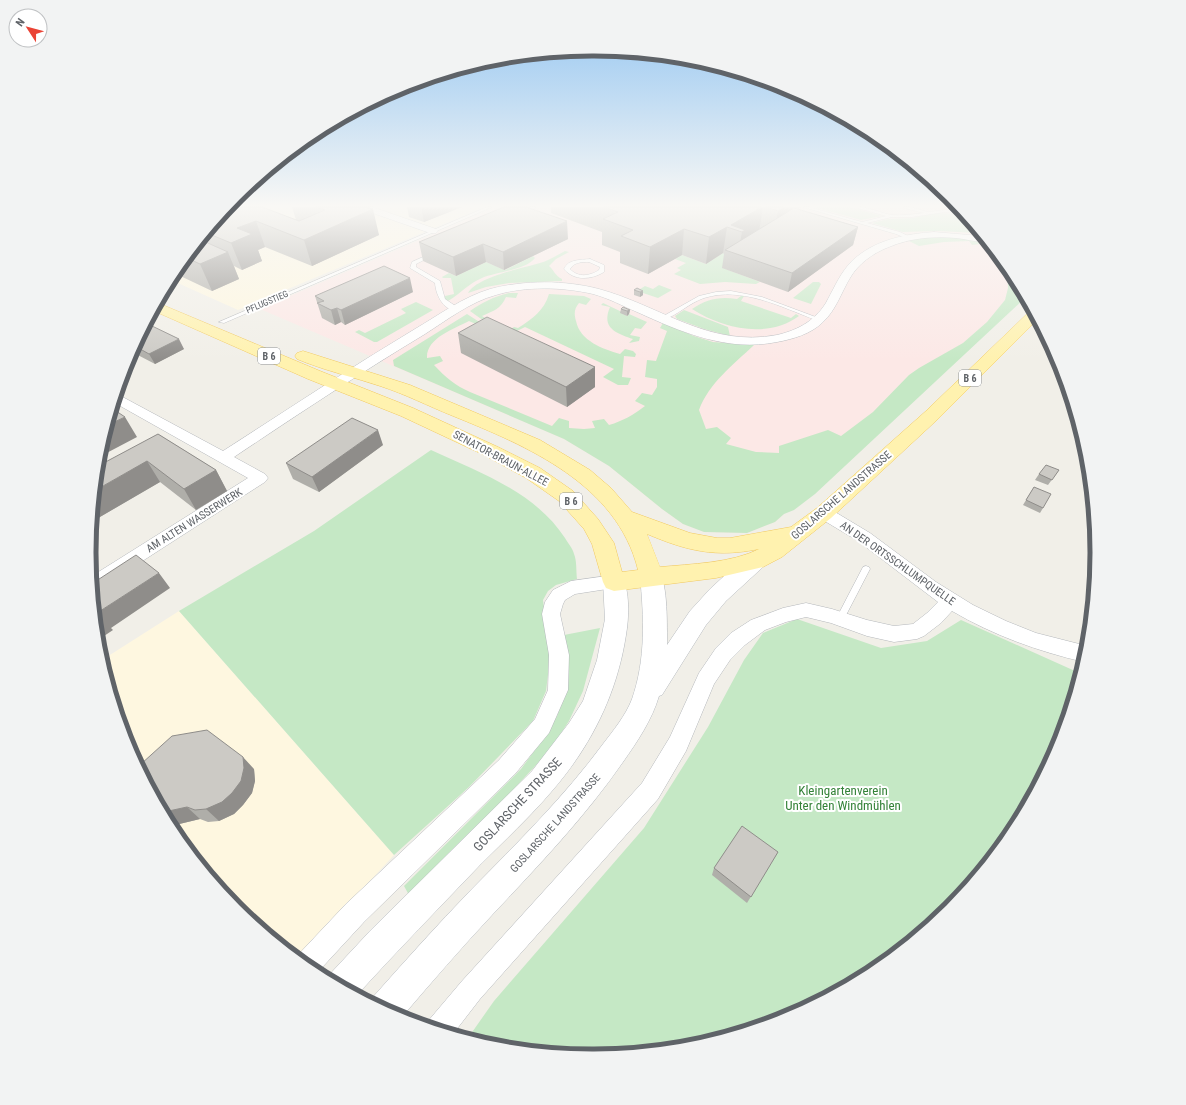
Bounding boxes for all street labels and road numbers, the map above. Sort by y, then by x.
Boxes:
street label: PFLUGSTIEG [244,289,290,315]
road number: B 6 [258,348,280,364]
road number: B 6 [959,370,981,386]
street label: SENATOR-BRAUN-ALLEE [451,428,551,489]
street label: GOSLARSCHE LANDSTRASSE [789,448,894,542]
street label: AM ALTEN WASSERWERK [144,486,245,555]
road number: B 6 [560,493,582,509]
street label: AN DER ORTSSCHLUMPQUELLE [838,519,958,609]
street label: GOSLARSCHE STRASSE [470,754,565,854]
street label: GOSLARSCHE LANDSTRASSE [508,771,603,875]

